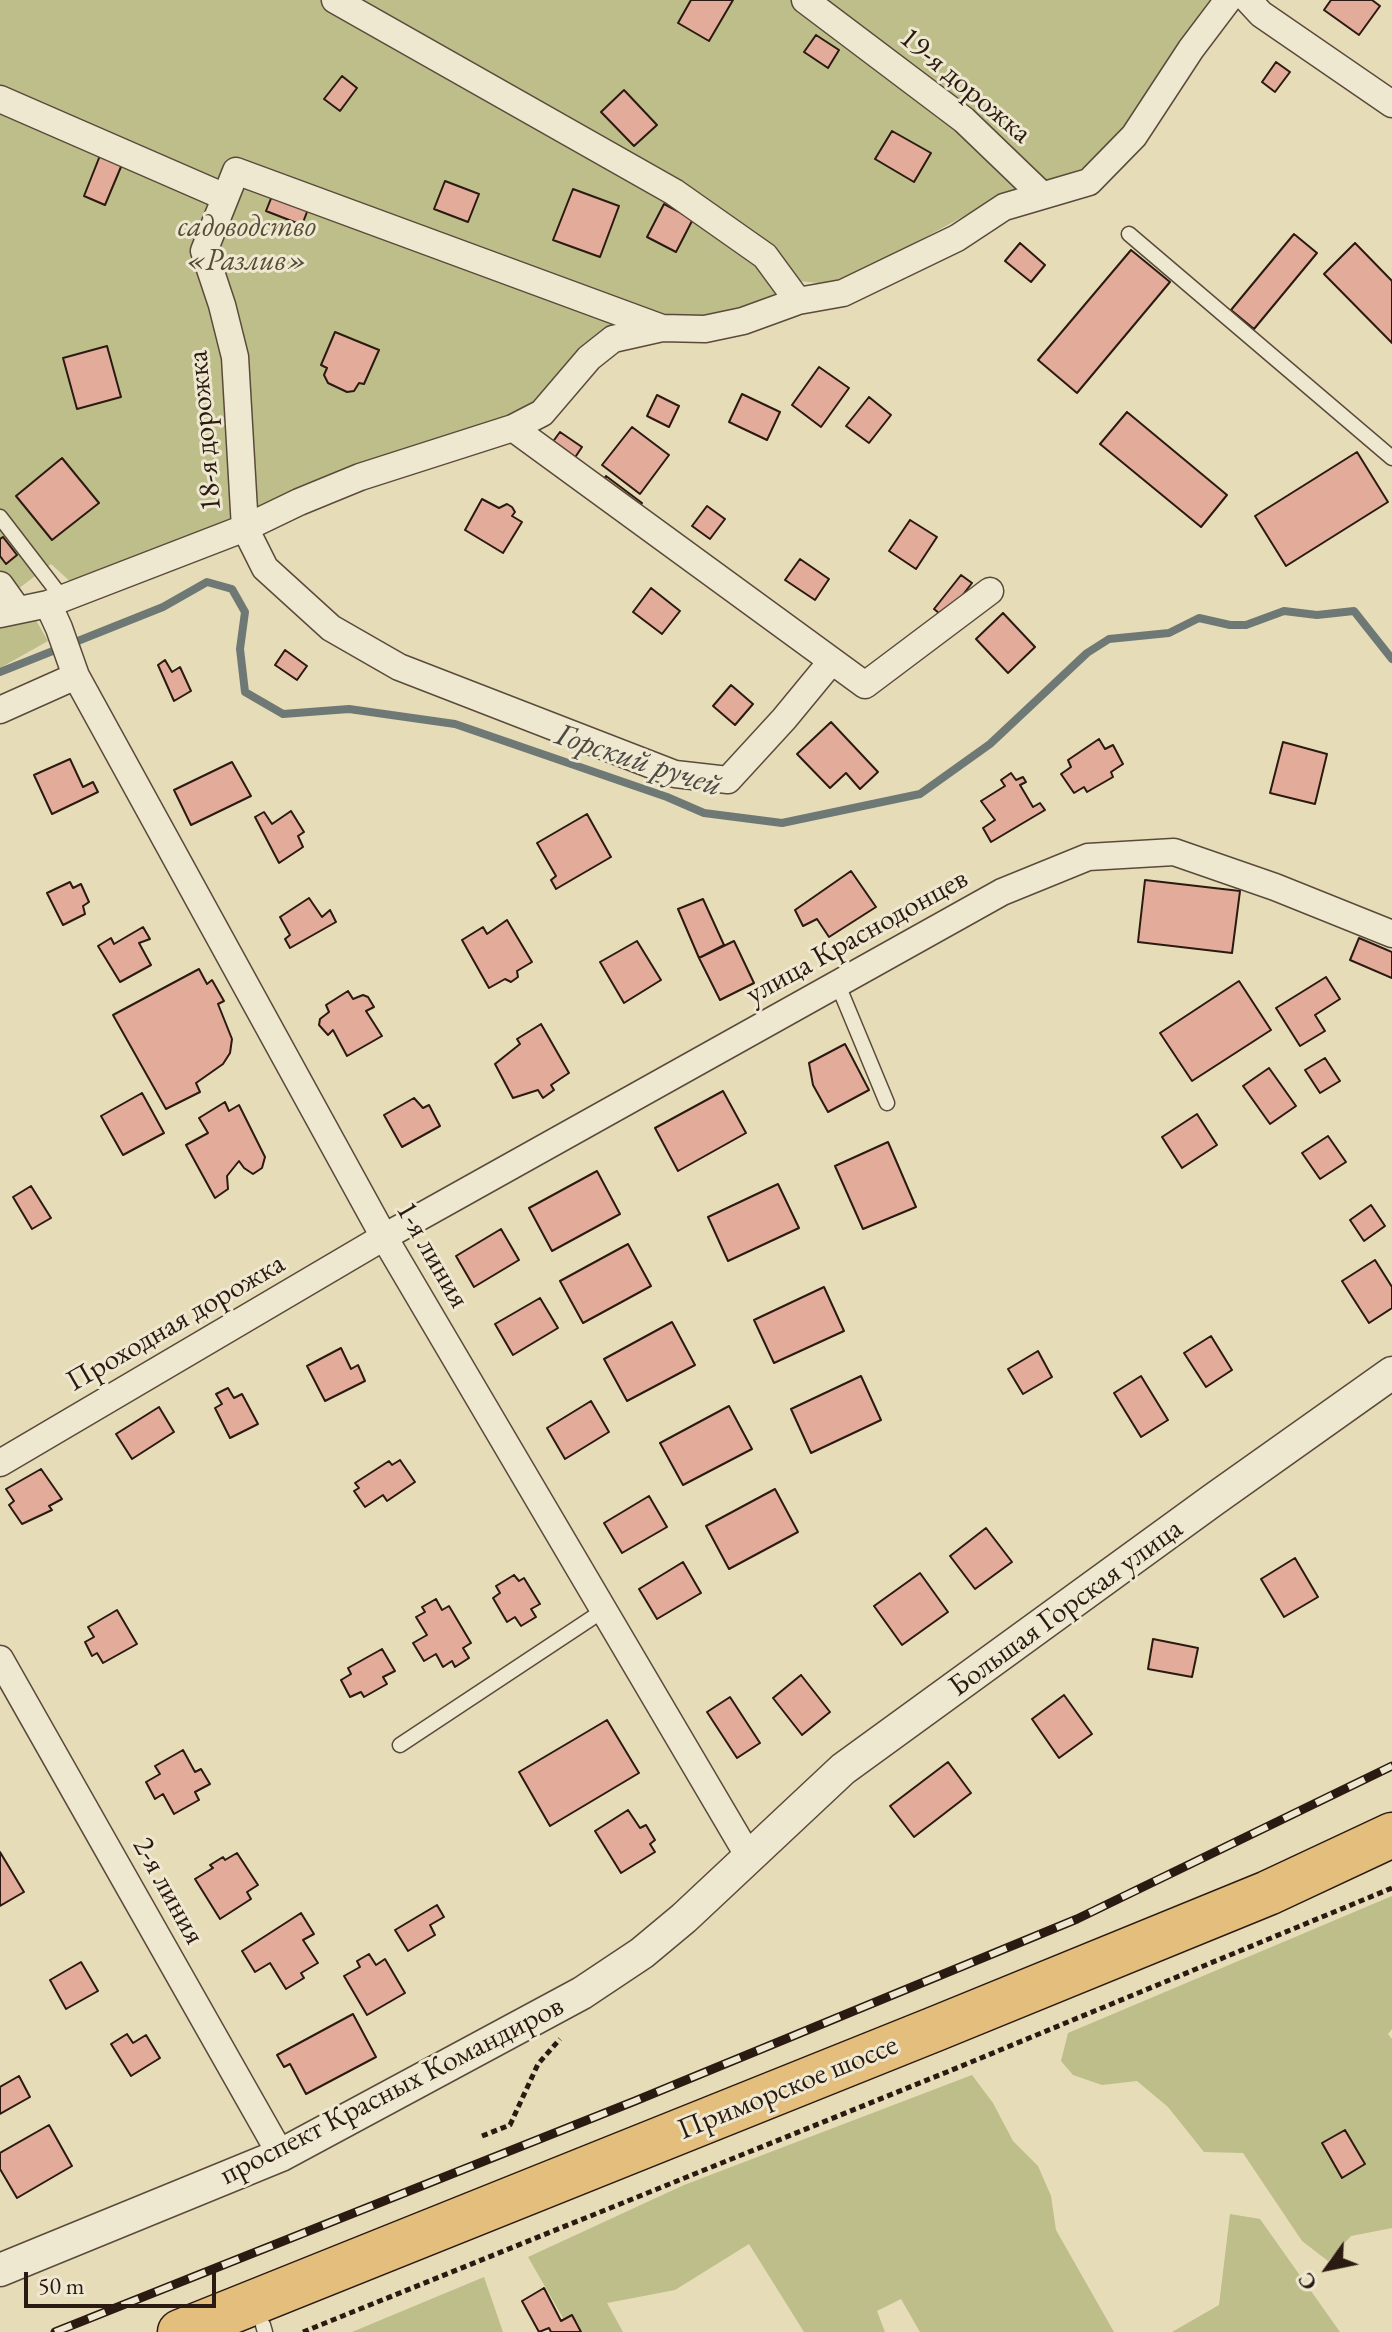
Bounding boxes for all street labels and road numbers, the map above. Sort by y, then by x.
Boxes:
street label: 19-я дорожка [892,20,1038,152]
street label: 18-я дорожка [180,349,230,513]
street label: улица Краснодонцев [740,861,974,1013]
street label: 1-я линия [387,1195,477,1315]
street label: Проходная дорожка [60,1246,292,1400]
street label: Большая Горская улица [942,1511,1190,1705]
street label: 2-я линия [124,1831,212,1951]
street label: проспект Красных Командиров [214,1989,570,2193]
street label: Приморское шоссе [673,2027,903,2149]

